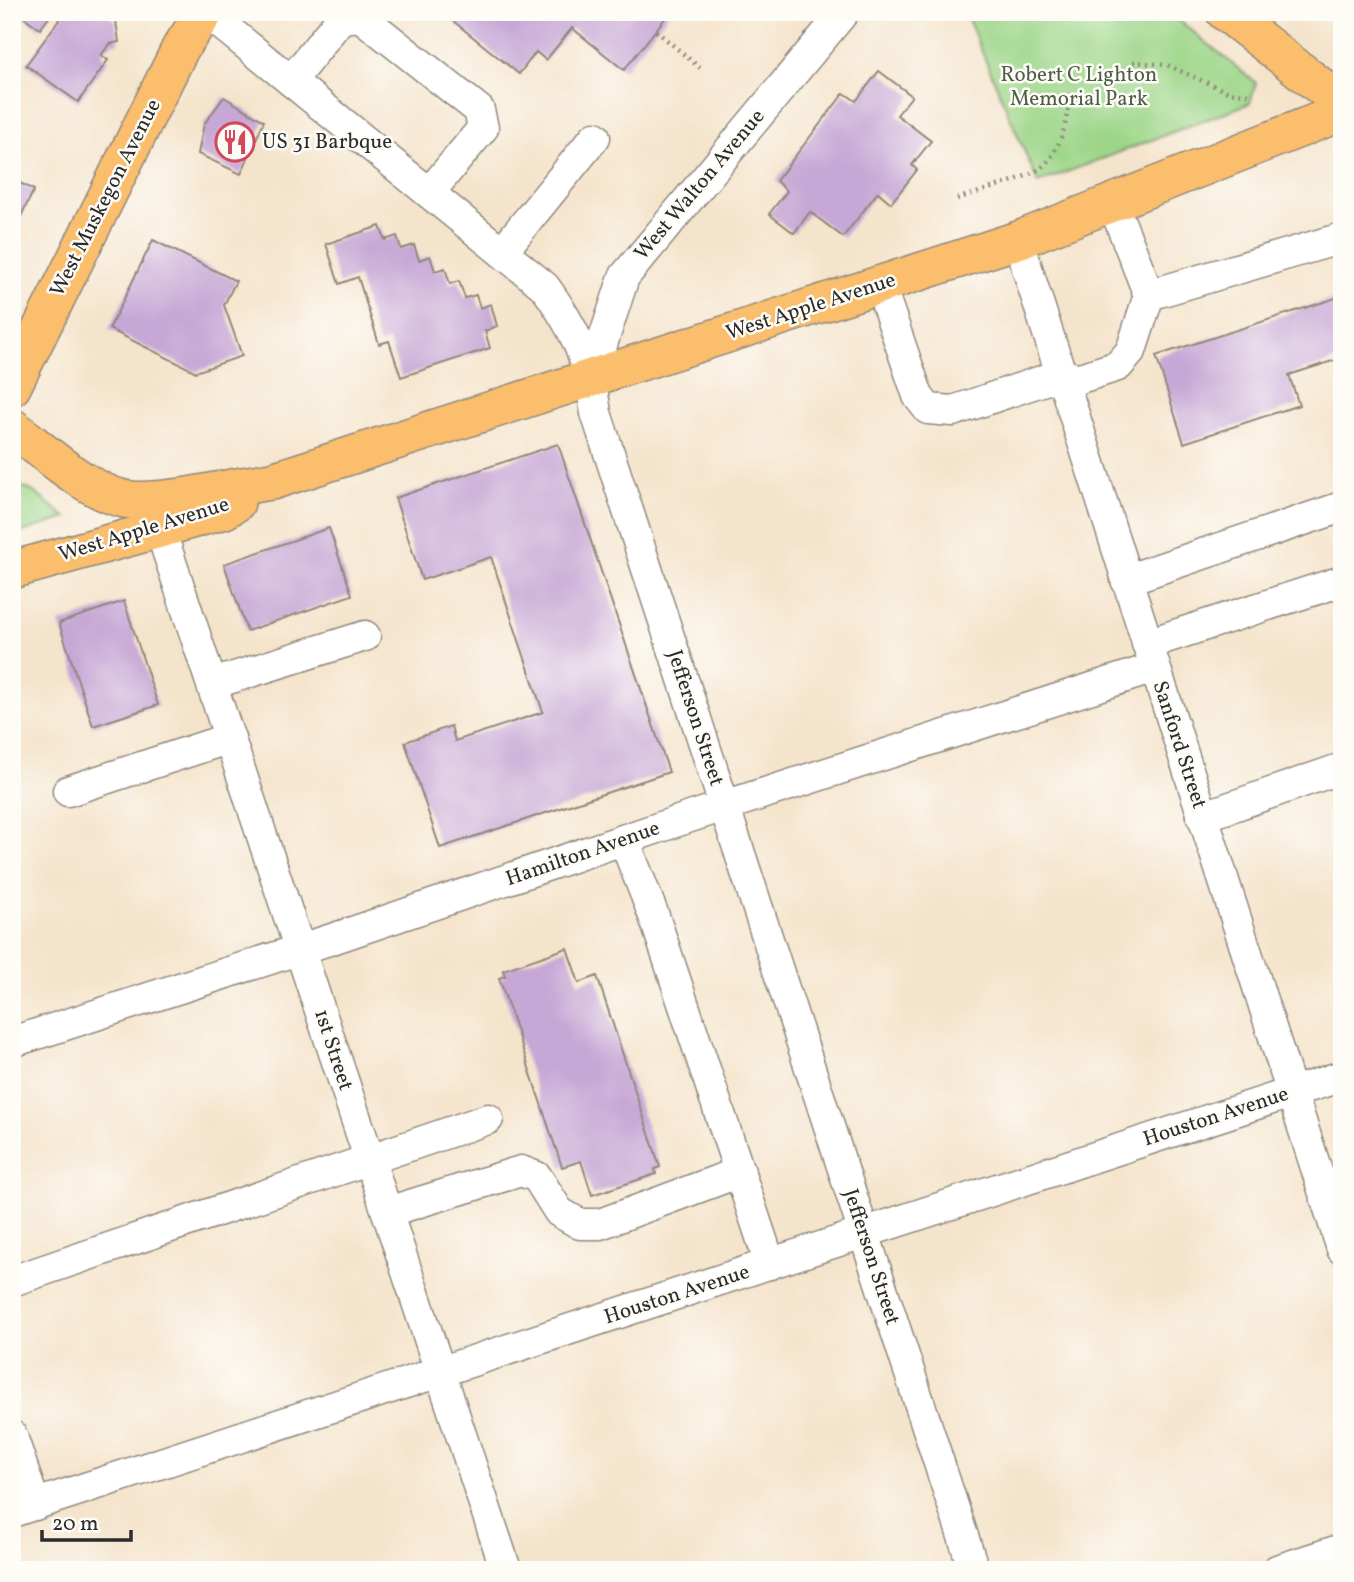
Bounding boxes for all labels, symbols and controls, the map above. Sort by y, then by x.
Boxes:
park label: Robert C Lighton Memorial Park [1001,61,1157,114]
street label: West Muskegon Avenue [44,94,168,302]
street label: West Walton Avenue [628,103,772,267]
restaurant icon: US 31 Barbque [214,121,256,163]
place label: US 31 Barbque [262,128,392,157]
street label: West Apple Avenue [722,266,900,348]
street label: West Apple Avenue [55,490,233,570]
street label: Jefferson Street [659,646,731,790]
street label: Sanford Street [1145,677,1213,813]
street label: Hamilton Avenue [502,814,664,894]
street label: 1st Street [306,1006,360,1094]
street label: Houston Avenue [1139,1080,1293,1154]
street label: Jefferson Street [835,1185,907,1329]
street label: Houston Avenue [600,1258,754,1332]
scale bar [42,1498,131,1542]
text: 20 m [52,1510,98,1539]

